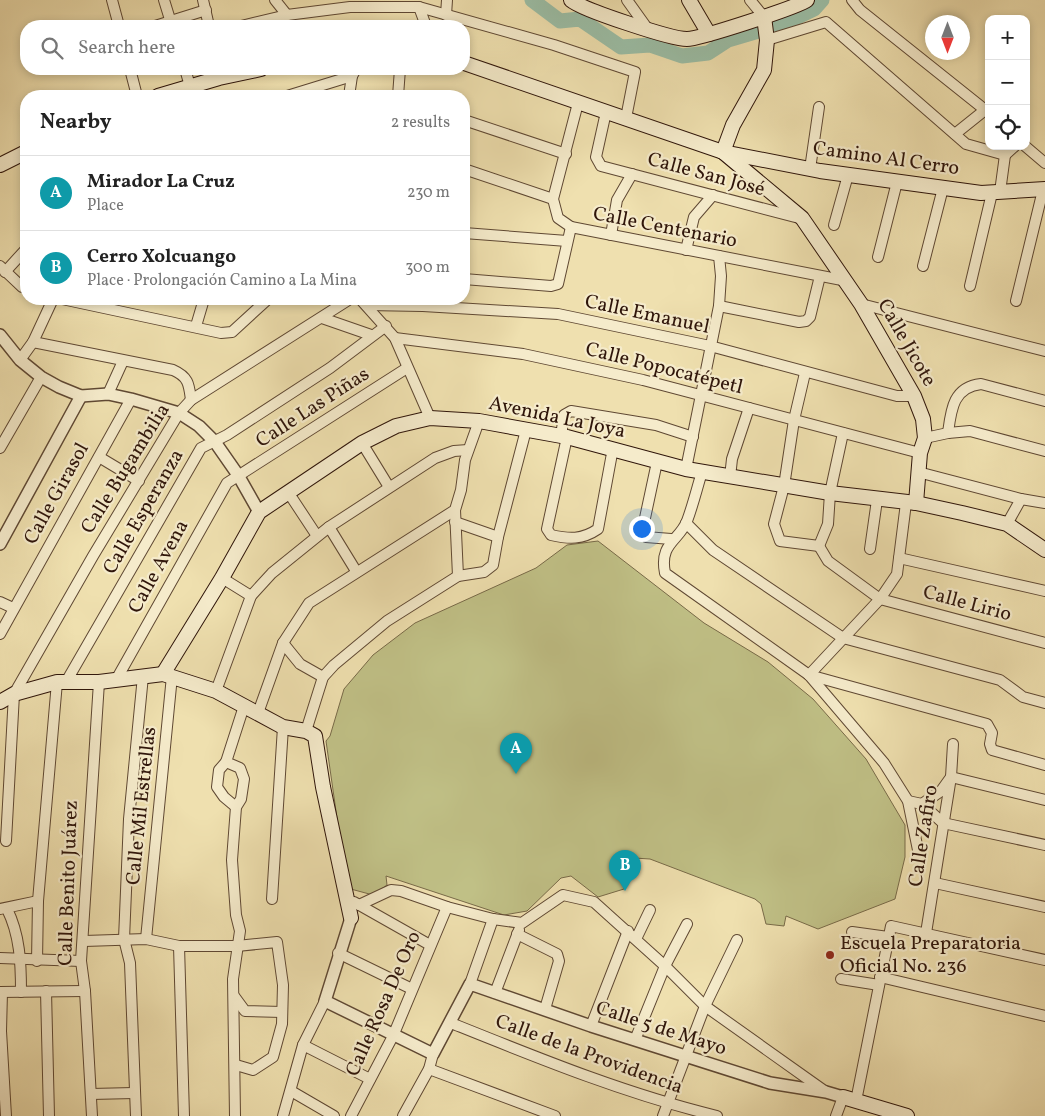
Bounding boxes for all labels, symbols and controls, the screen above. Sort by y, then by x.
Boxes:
north arrow [925,15,970,60]
map controls [985,15,1030,150]
button: + [985,15,1030,60]
search box [20,20,470,75]
icon: search [38,34,66,62]
text: Search here [78,35,175,61]
button: − [985,60,1030,105]
button: locate [985,105,1030,150]
text: Nearby [40,108,111,137]
text: 2 results [391,112,450,134]
street label: Camino Al Cerro [811,135,961,183]
street label: Calle San José [644,146,768,204]
text: Mirador La Cruz [87,169,235,195]
text: A [50,182,62,204]
text: 230 m [407,182,450,204]
text: Place [87,195,124,217]
street label: Calle Centenario [591,200,739,256]
text: Cerro Xolcuango [87,244,236,270]
text: B [51,257,61,279]
text: 300 m [405,257,450,279]
text: Place · Prolongación Camino a La Mina [87,270,357,292]
street label: Calle Emanuel [582,288,712,342]
street label: Calle Jicote [870,294,942,392]
street label: Calle Popocatépetl [582,336,746,402]
street label: Calle Las Piñas [251,361,375,455]
street label: Avenida La Joya [486,390,628,446]
street label: Calle Bugambilia [75,398,177,540]
street label: Calle Girasol [18,438,97,550]
street label: Calle Esperanza [97,444,191,580]
street label: Calle Avena [122,515,196,619]
your location [629,516,655,542]
street label: Calle Lirio [920,579,1014,629]
street label: Calle Mil Estrellas [120,725,164,887]
pin: A [500,733,532,774]
street label: Calle Zafiro [902,783,946,889]
street label: Calle Benito Juárez [52,800,86,966]
pin: B [609,850,641,891]
street label: Calle Rosa De Oro [339,927,429,1081]
place label: Escuela Preparatoria Oficial No. 236 [840,930,1021,981]
marker: Escuela Preparatoria Oficial No. 236 [824,949,836,961]
street label: Calle 5 de Mayo [592,995,730,1063]
street label: Calle de la Providencia [491,1008,687,1102]

